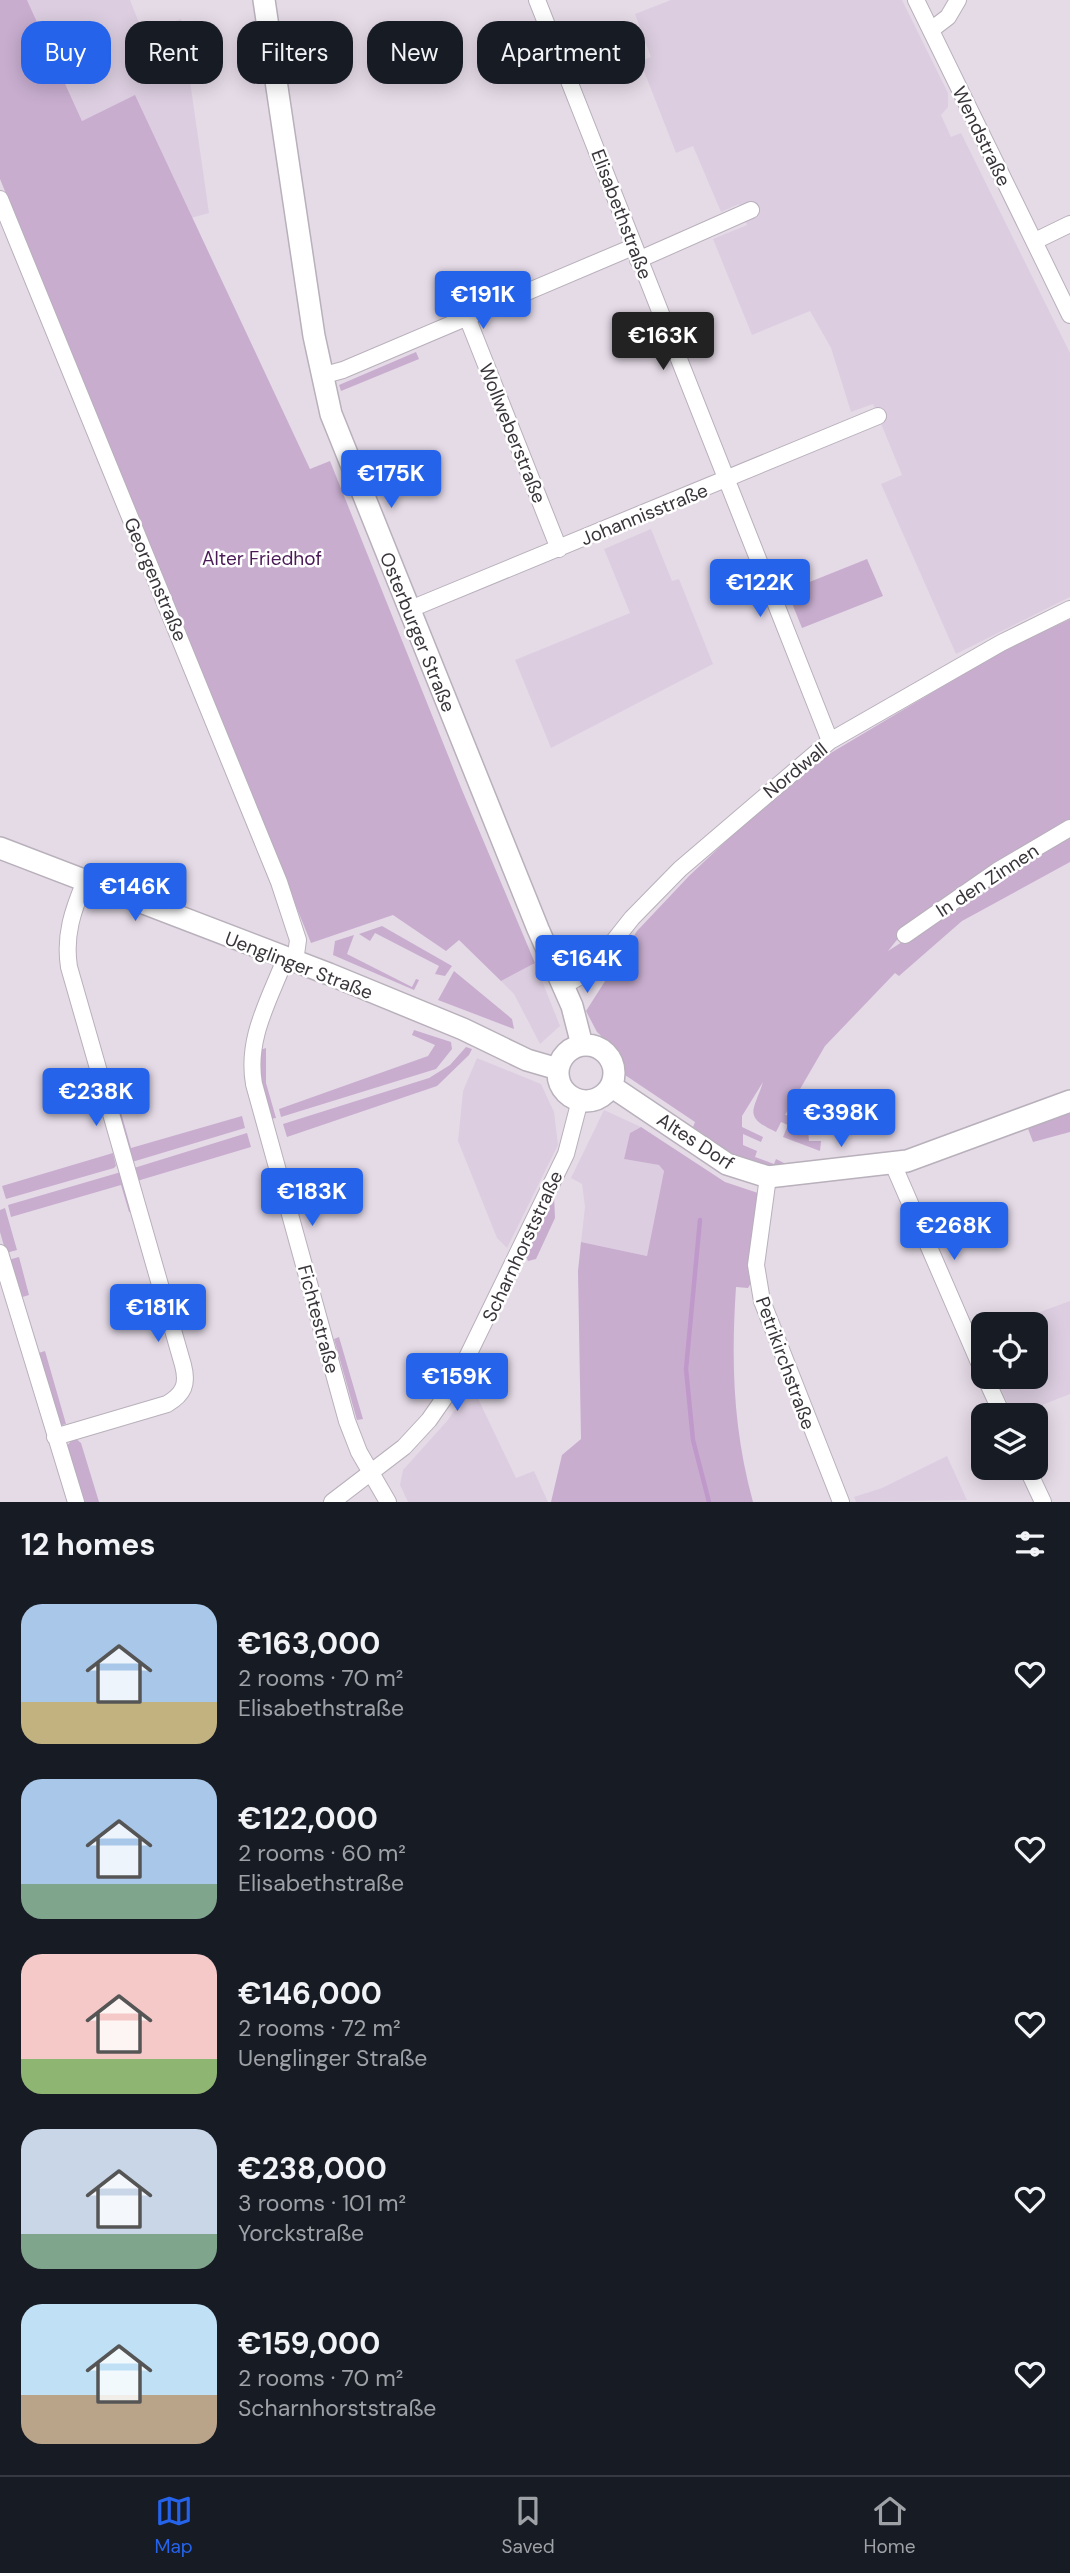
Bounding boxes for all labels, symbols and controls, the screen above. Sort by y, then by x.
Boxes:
chip: Buy [21,21,111,84]
chip: Rent [125,21,223,84]
chip: Filters [237,21,353,84]
chip: New [367,21,463,84]
chip: Apartment [477,21,645,84]
street label: Wendstraße [947,82,1016,190]
street label: Elisabethstraße [585,146,658,283]
pin: €191K [434,272,532,331]
text: €191K [451,279,515,309]
pin: €163K [614,312,712,372]
text: €163K [628,320,698,350]
street label: Wollweberstraße [473,360,552,507]
pin: €175K [342,450,440,510]
text: €175K [357,458,425,488]
street label: Johannisstraße [577,478,711,551]
street label: Georgenstraße [118,513,193,645]
park label: Alter Friedhof [202,546,322,571]
street label: Osterburger Straße [374,548,461,716]
pin: €122K [711,560,809,619]
text: €122K [726,567,794,597]
street label: Nordwall [758,737,833,804]
street label: In den Zinnen [931,838,1043,923]
pin: €146K [86,864,184,923]
text: €146K [99,871,171,901]
street label: Uenglinger Straße [221,926,376,1005]
pin: €164K [538,936,636,995]
text: €164K [551,943,623,973]
pin: €238K [47,1068,145,1128]
text: €238K [59,1076,133,1106]
pin: €398K [792,1090,890,1149]
text: €398K [803,1097,879,1127]
street label: Altes Dorf [652,1107,739,1176]
street label: Scharnhorststraße [476,1167,568,1326]
pin: €183K [263,1168,361,1228]
text: €183K [277,1176,347,1206]
pin: €268K [905,1202,1003,1262]
text: €268K [916,1210,992,1240]
street label: Fichtestraße [292,1262,345,1376]
pin: €181K [109,1284,207,1344]
text: €181K [126,1292,190,1322]
street label: Petrikirchstraße [750,1293,821,1433]
map controls [971,1312,1048,1480]
button: locate [971,1312,1048,1389]
pin: €159K [408,1354,506,1413]
text: €159K [422,1361,492,1391]
button: layers [971,1403,1048,1480]
text: 12 homes [21,1525,155,1564]
icon: filters [1011,1525,1049,1563]
text: €163,000 [238,1624,380,1663]
icon: home [77,1632,161,1716]
icon: heart [1011,1655,1049,1693]
text: 2 rooms · 70 m² [238,1663,403,1693]
text: Elisabethstraße [238,1693,404,1723]
text: €122,000 [238,1799,378,1838]
icon: home [77,1807,161,1891]
icon: heart [1011,1830,1049,1868]
text: 2 rooms · 60 m² [238,1838,406,1868]
text: Elisabethstraße [238,1868,404,1898]
text: €146,000 [238,1974,382,2013]
icon: home [77,1982,161,2066]
icon: heart [1011,2005,1049,2043]
text: 2 rooms · 72 m² [238,2013,401,2043]
text: Uenglinger Straße [238,2043,427,2073]
text: €238,000 [238,2149,387,2188]
icon: home [77,2157,161,2241]
icon: heart [1011,2180,1049,2218]
text: 3 rooms · 101 m² [238,2188,406,2218]
text: Yorckstraße [238,2218,364,2248]
text: €159,000 [238,2324,380,2363]
icon: home [77,2332,161,2416]
icon: heart [1011,2355,1049,2393]
text: 2 rooms · 70 m² [238,2363,403,2393]
text: Scharnhorststraße [238,2393,436,2423]
tab: Map [154,2492,193,2559]
tab: Saved [502,2492,555,2559]
tab: Home [864,2492,916,2559]

